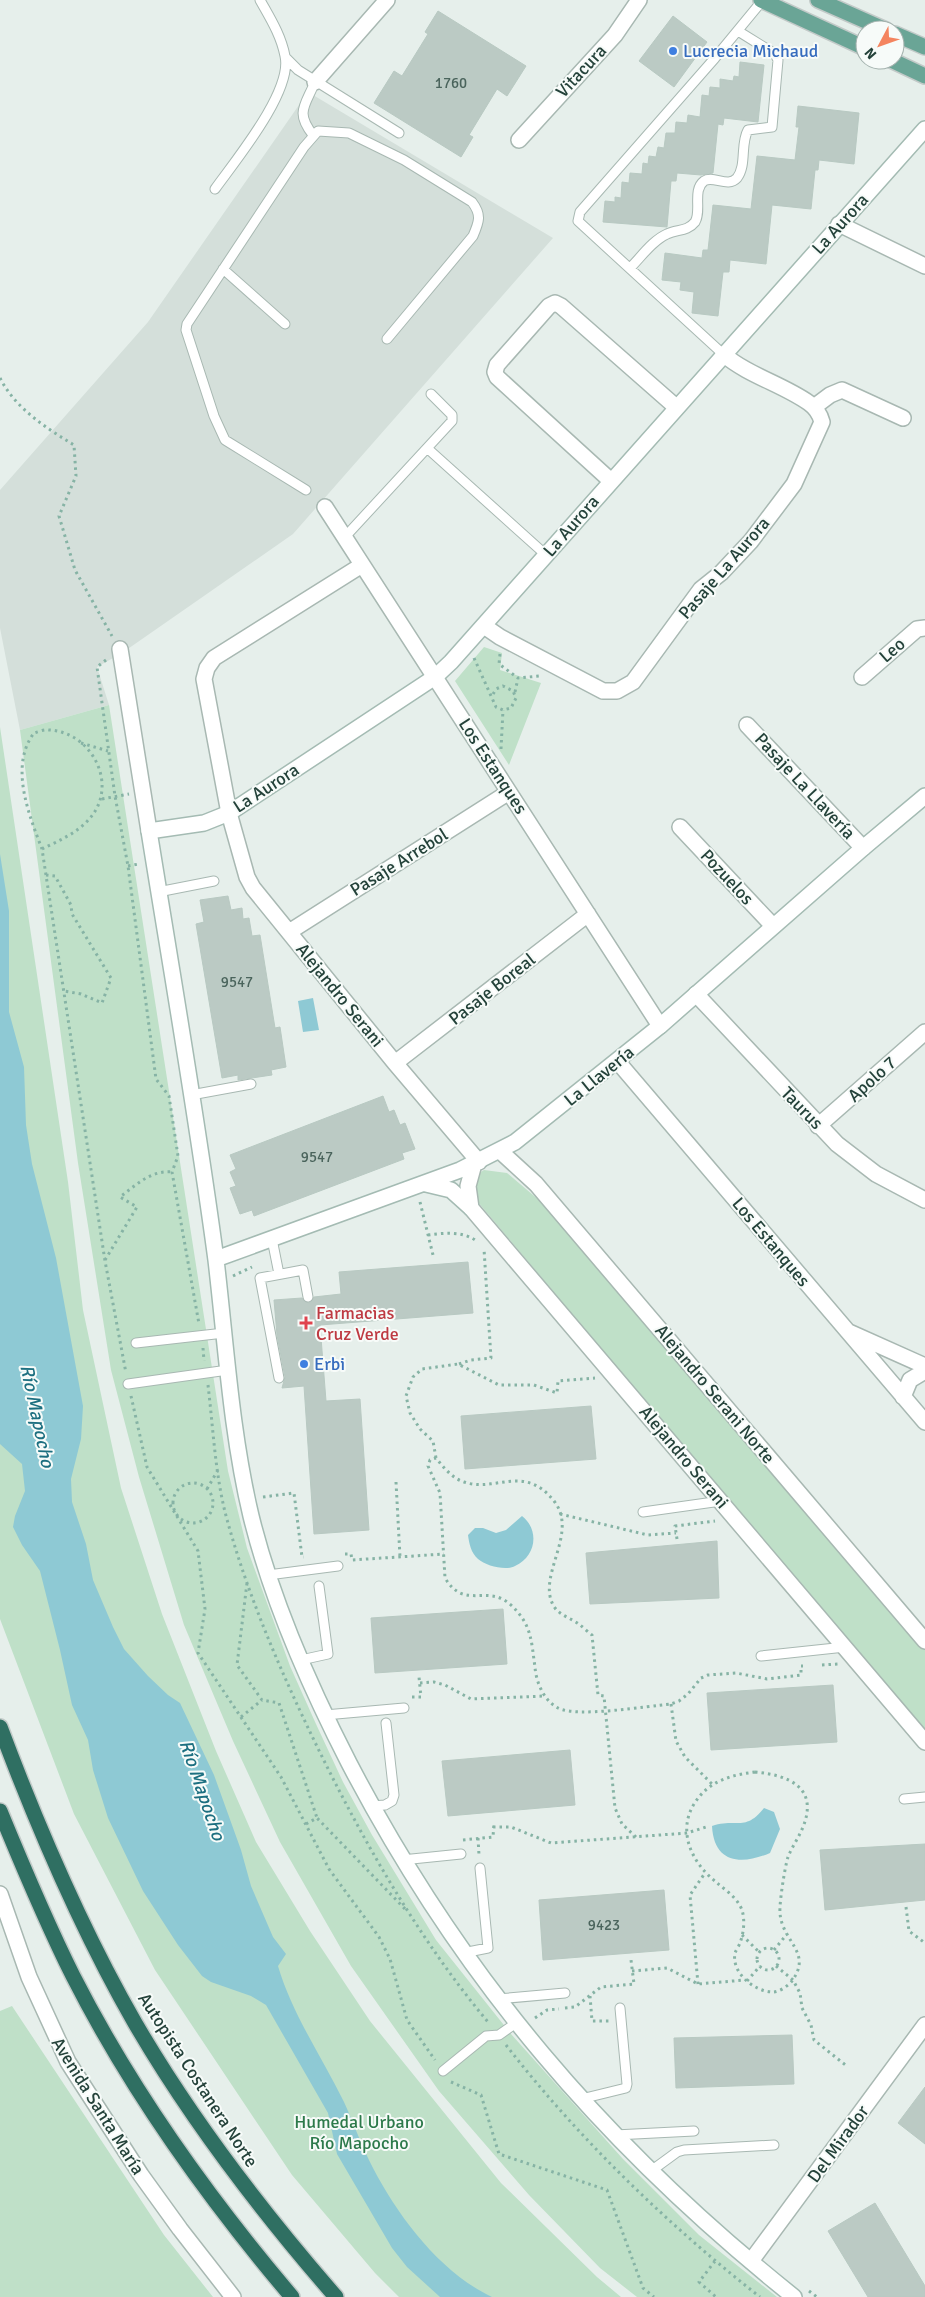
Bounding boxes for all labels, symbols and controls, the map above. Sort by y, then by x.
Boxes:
north arrow [855,20,905,70]
street label: Vitacura [551,40,611,102]
place label: Lucrecia Michaud [683,40,818,62]
text: N [861,44,880,62]
marker: Lucrecia Michaud [667,45,679,57]
house number: 1760 [435,74,467,92]
street label: La Aurora [807,189,873,259]
street label: La Aurora [538,491,604,561]
street label: Pasaje La Aurora [674,512,774,624]
street label: Leo [874,633,910,667]
street label: Los Estanques [454,714,532,818]
street label: Pasaje La Llavería [750,728,860,844]
street label: La Aurora [229,759,303,817]
street label: Pasaje Arrebol [346,823,452,901]
street label: Pozuelos [696,845,758,909]
street label: Alejandro Serani [291,939,389,1051]
street label: Pasaje Boreal [444,948,540,1030]
house number: 9547 [221,973,253,991]
street label: La Llavería [560,1041,638,1111]
street label: Apolo 7 [843,1051,901,1107]
street label: Taurus [776,1082,828,1134]
house number: 9547 [301,1148,333,1166]
street label: Los Estanques [727,1193,815,1291]
place label: Farmacias Cruz Verde [316,1302,399,1345]
marker: Farmacias Cruz Verde [300,1317,312,1329]
street label: Alejandro Serani Norte [650,1320,780,1468]
place label: Erbi [314,1353,345,1375]
marker: Erbi [298,1358,310,1370]
water label: Río Mapocho [14,1362,60,1471]
street label: Alejandro Serani [635,1401,733,1513]
water label: Río Mapocho [174,1737,231,1844]
house number: 9423 [588,1916,620,1934]
street label: Autopista Costanera Norte [133,1989,263,2171]
street label: Avenida Santa María [47,2033,149,2179]
street label: Del Mirador [803,2101,874,2187]
park label: Humedal Urbano Río Mapocho [294,2111,424,2154]

